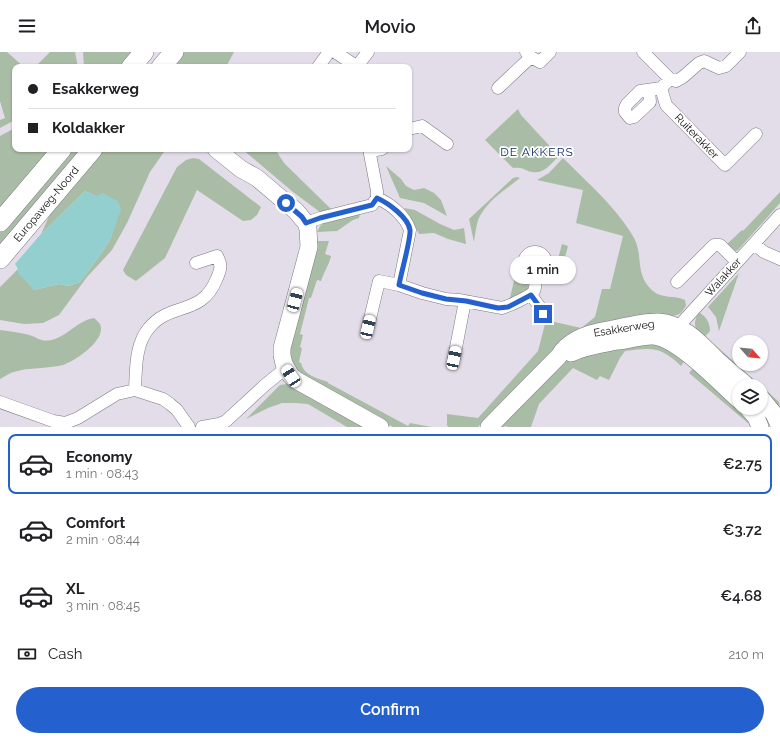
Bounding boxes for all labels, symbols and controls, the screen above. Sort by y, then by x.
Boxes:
icon: menu [16,15,38,37]
icon: share [742,15,764,37]
text: Movio [365,16,416,37]
text: Esakkerweg [52,80,139,98]
street label: Ruiterakker [672,111,721,162]
text: Koldakker [52,119,125,137]
district label: DE AKKERS [500,145,574,159]
street label: Europaweg-Noord [11,164,82,245]
route start [277,194,295,212]
street label: Walakker [703,255,744,299]
callout: 1 min [510,256,576,284]
text: 1 min [527,262,559,277]
car [286,287,304,313]
route end [534,305,552,323]
car [359,314,377,340]
street label: Esakkerweg [593,317,656,340]
north arrow [732,335,768,371]
map controls [732,335,768,415]
car [446,345,462,371]
car [279,363,303,389]
button: layers [732,379,768,415]
icon: car [18,446,54,482]
text: Economy [66,448,133,466]
text: €2.75 [723,455,762,473]
text: 1 min · 08:43 [66,466,138,481]
icon: car [18,512,54,548]
text: Comfort [66,514,125,532]
text: €3.72 [722,521,762,539]
text: 2 min · 08:44 [66,532,140,547]
icon: car [18,578,54,614]
text: XL [66,580,84,598]
text: €4.68 [720,587,762,605]
text: 3 min · 08:45 [66,598,140,613]
icon: cash [16,643,38,665]
text: Cash [48,645,82,663]
text: 210 m [728,647,764,662]
button: Confirm [16,687,764,733]

